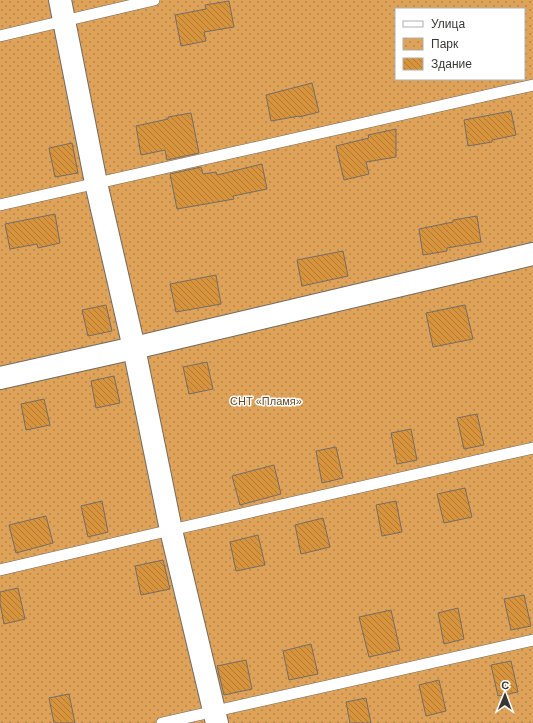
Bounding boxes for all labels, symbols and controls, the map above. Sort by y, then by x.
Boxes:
legend [395,8,525,80]
text: Улица [431,17,465,31]
text: Парк [431,37,459,51]
text: Здание [431,57,472,71]
park label: СНТ «Пламя» [230,395,302,407]
north arrow [485,675,525,715]
text: С [501,679,509,691]

